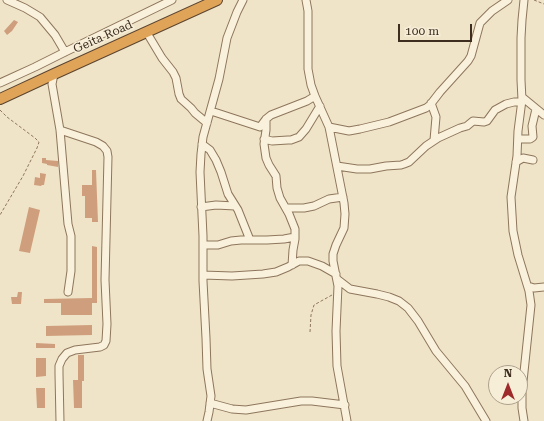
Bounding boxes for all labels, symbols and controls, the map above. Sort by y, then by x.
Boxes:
scale bar [400,16,474,42]
street label: Geita Road [71,18,135,56]
text: 100 m [405,24,439,38]
north arrow [488,365,528,405]
text: N [504,367,512,380]

